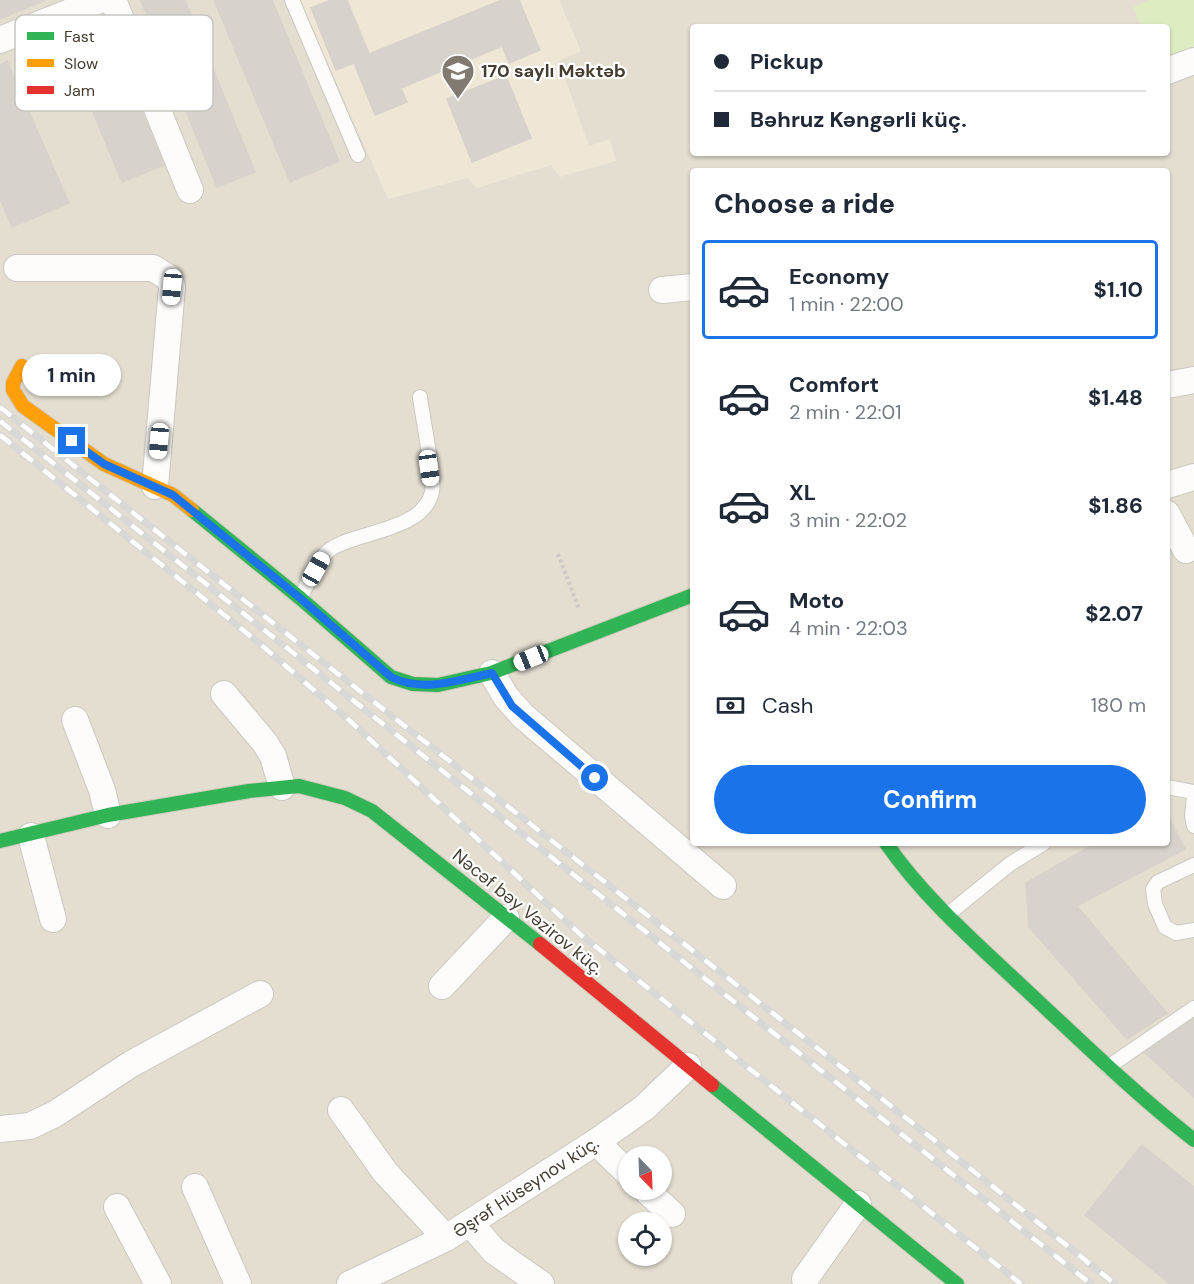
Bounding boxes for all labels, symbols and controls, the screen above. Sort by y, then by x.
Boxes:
legend [15,15,213,111]
text: Fast [64,26,95,47]
text: Pickup [750,47,824,76]
text: Slow [64,53,98,74]
school or university icon: 170 saylı Məktəb [440,53,476,100]
place label: 170 saylı Məktəb [481,59,626,83]
text: Jam [64,80,95,101]
text: Bəhruz Kəngərli küç. [750,105,967,134]
text: Choose a ride [714,186,895,221]
text: Economy [789,262,889,291]
icon: car [717,263,771,317]
car [161,268,183,306]
text: $1.10 [1093,275,1143,304]
text: 1 min · 22:00 [789,291,904,317]
callout: 1 min [22,354,122,396]
text: 1 min [47,362,96,388]
text: Comfort [789,370,879,399]
icon: car [717,371,771,425]
text: $1.48 [1088,383,1143,412]
text: 2 min · 22:01 [789,399,902,425]
car [148,422,170,460]
route end [58,427,85,454]
car [418,449,440,487]
text: XL [789,478,816,507]
icon: car [717,479,771,533]
text: $1.86 [1088,491,1143,520]
text: 3 min · 22:02 [789,507,907,533]
car [299,549,333,589]
text: Moto [789,586,844,615]
icon: car [717,587,771,641]
text: $2.07 [1085,599,1143,628]
text: 4 min · 22:03 [789,615,908,641]
car [511,643,551,673]
icon: cash [714,689,747,722]
text: Cash [762,691,813,720]
text: 180 m [1091,692,1146,718]
route start [581,764,608,791]
button: Confirm [714,765,1146,834]
street label: Nəcəf bəy Vəzirov küç. [447,844,609,980]
street label: Əşrəf Hüseynov küç. [448,1131,604,1243]
north arrow [618,1146,672,1200]
map controls [618,1146,672,1266]
button: locate [618,1212,672,1266]

